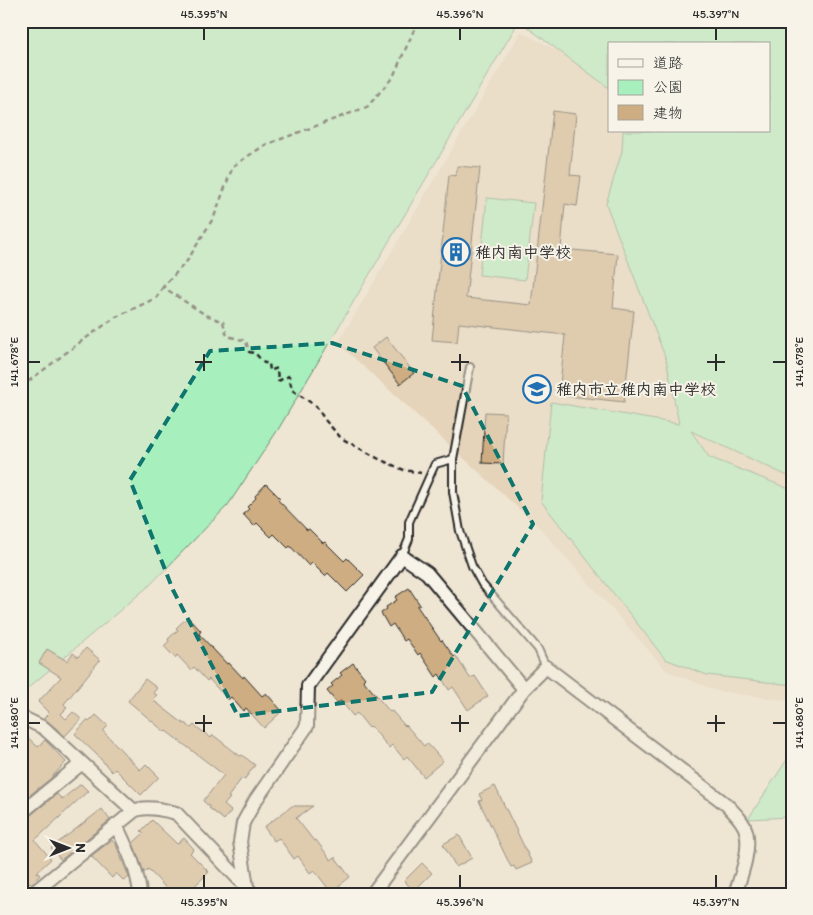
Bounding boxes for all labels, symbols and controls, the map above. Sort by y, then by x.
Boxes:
text: 45.395°N [180,7,228,21]
text: 45.396°N [436,7,484,21]
text: 45.397°N [693,7,739,21]
legend [608,42,770,132]
text: 道路 [653,54,683,72]
text: 公園 [653,78,683,96]
text: 建物 [653,104,683,122]
building icon: 稚内南中学校 [441,237,471,267]
place label: 稚内南中学校 [475,243,571,262]
text: 141.678°E [7,336,21,387]
text: 141.678°E [792,336,806,387]
school or university icon: 稚内市立稚内南中学校 [522,374,552,404]
place label: 稚内市立稚内南中学校 [556,380,716,399]
text: 141.680°E [7,697,21,749]
text: 141.680°E [792,697,806,749]
north arrow [42,822,92,872]
text: N [72,843,89,853]
text: 45.395°N [180,895,228,909]
text: 45.396°N [436,895,484,909]
text: 45.397°N [693,895,739,909]

